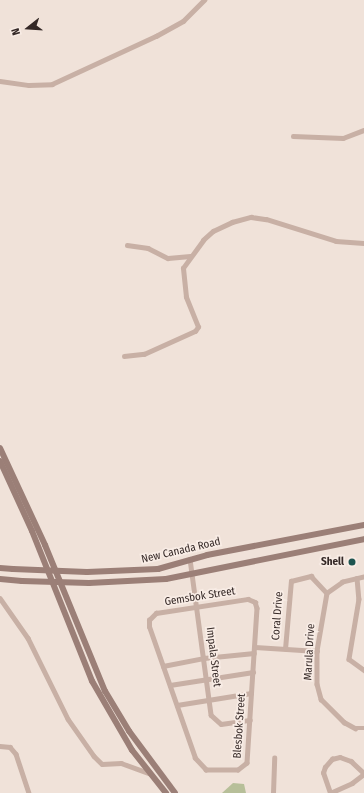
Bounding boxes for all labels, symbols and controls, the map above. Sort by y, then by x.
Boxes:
north arrow [8,8,48,48]
text: N [9,27,23,37]
street label: New Canada Road [140,536,222,566]
place label: Shell [321,555,344,569]
marker: Shell [347,557,357,567]
street label: Gemsbok Street [164,585,236,609]
street label: Coral Drive [270,591,286,641]
street label: Marula Drive [302,623,318,681]
street label: Impala Street [203,626,223,688]
street label: Blesbok Street [231,693,249,759]

